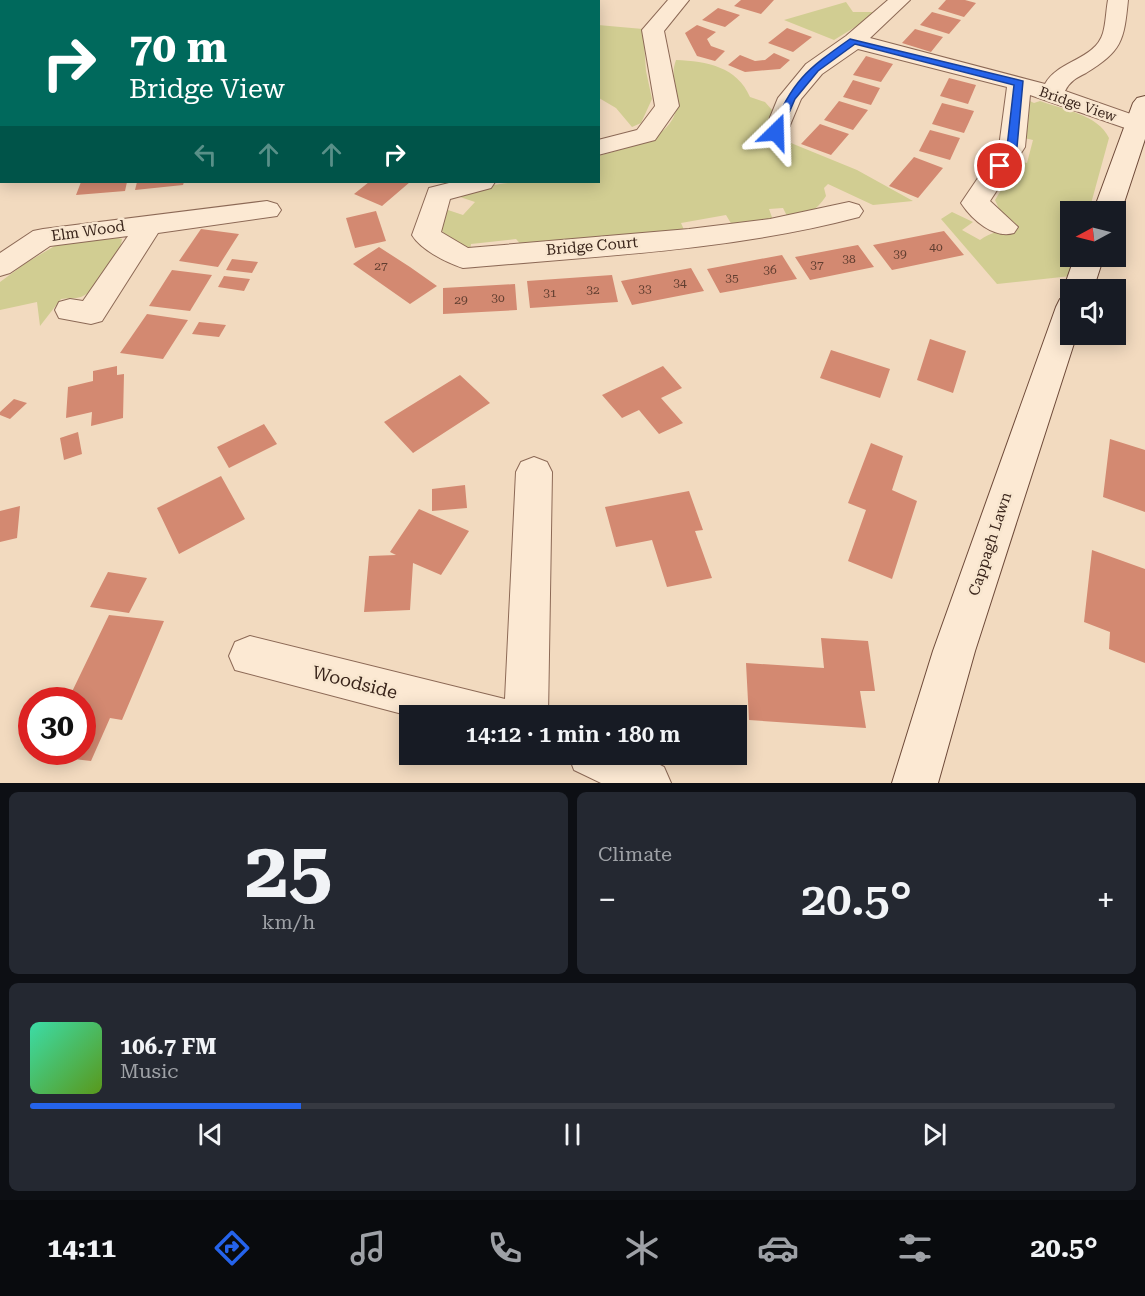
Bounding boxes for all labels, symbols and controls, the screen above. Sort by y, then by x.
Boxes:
text: 70 m [129,23,227,72]
icon: right [30,24,108,102]
text: Bridge View [129,73,285,105]
street label: Bridge View [1037,83,1119,125]
position arrow [744,100,808,164]
icon: left [189,138,222,171]
icon: ahead [252,138,285,171]
icon: ahead [315,138,348,171]
icon: right [378,138,411,171]
pin [974,140,1025,191]
icon: arrive [983,149,1016,182]
north arrow [1060,201,1126,267]
map controls [1060,201,1126,345]
street label: Elm Wood [50,217,126,245]
street label: Bridge Court [545,233,639,259]
house number: 40 [929,240,943,254]
house number: 39 [893,247,907,261]
house number: 38 [842,252,856,266]
house number: 37 [810,258,824,272]
house number: 27 [374,259,388,273]
house number: 36 [763,263,777,277]
house number: 35 [725,271,739,285]
house number: 34 [673,276,687,290]
button: sound [1060,279,1126,345]
house number: 33 [638,282,652,296]
house number: 32 [586,283,600,297]
house number: 31 [543,286,557,300]
house number: 30 [491,291,505,305]
house number: 29 [454,293,468,307]
street label: Cappagh Lawn [965,490,1015,598]
street label: Woodside [310,661,400,703]
speed limit sign: 30 [18,687,96,765]
text: 14:12 · 1 min · 180 m [466,722,680,747]
text: 25 [245,825,332,916]
text: Climate [598,842,672,866]
text: 20.5° [801,873,912,926]
text: − [598,880,616,919]
text: + [1097,880,1115,919]
text: km/h [262,910,315,934]
text: 106.7 FM [120,1034,217,1059]
text: Music [120,1059,179,1083]
icon: previous [194,1118,227,1151]
icon: pause [556,1118,589,1151]
icon: next [918,1118,951,1151]
icon: directions [211,1227,253,1269]
icon: music [347,1227,389,1269]
icon: phone [484,1227,526,1269]
icon: climate [621,1227,663,1269]
icon: car [757,1227,799,1269]
icon: filters [894,1227,936,1269]
text: 14:11 [47,1232,116,1264]
text: 20.5° [1030,1232,1098,1264]

